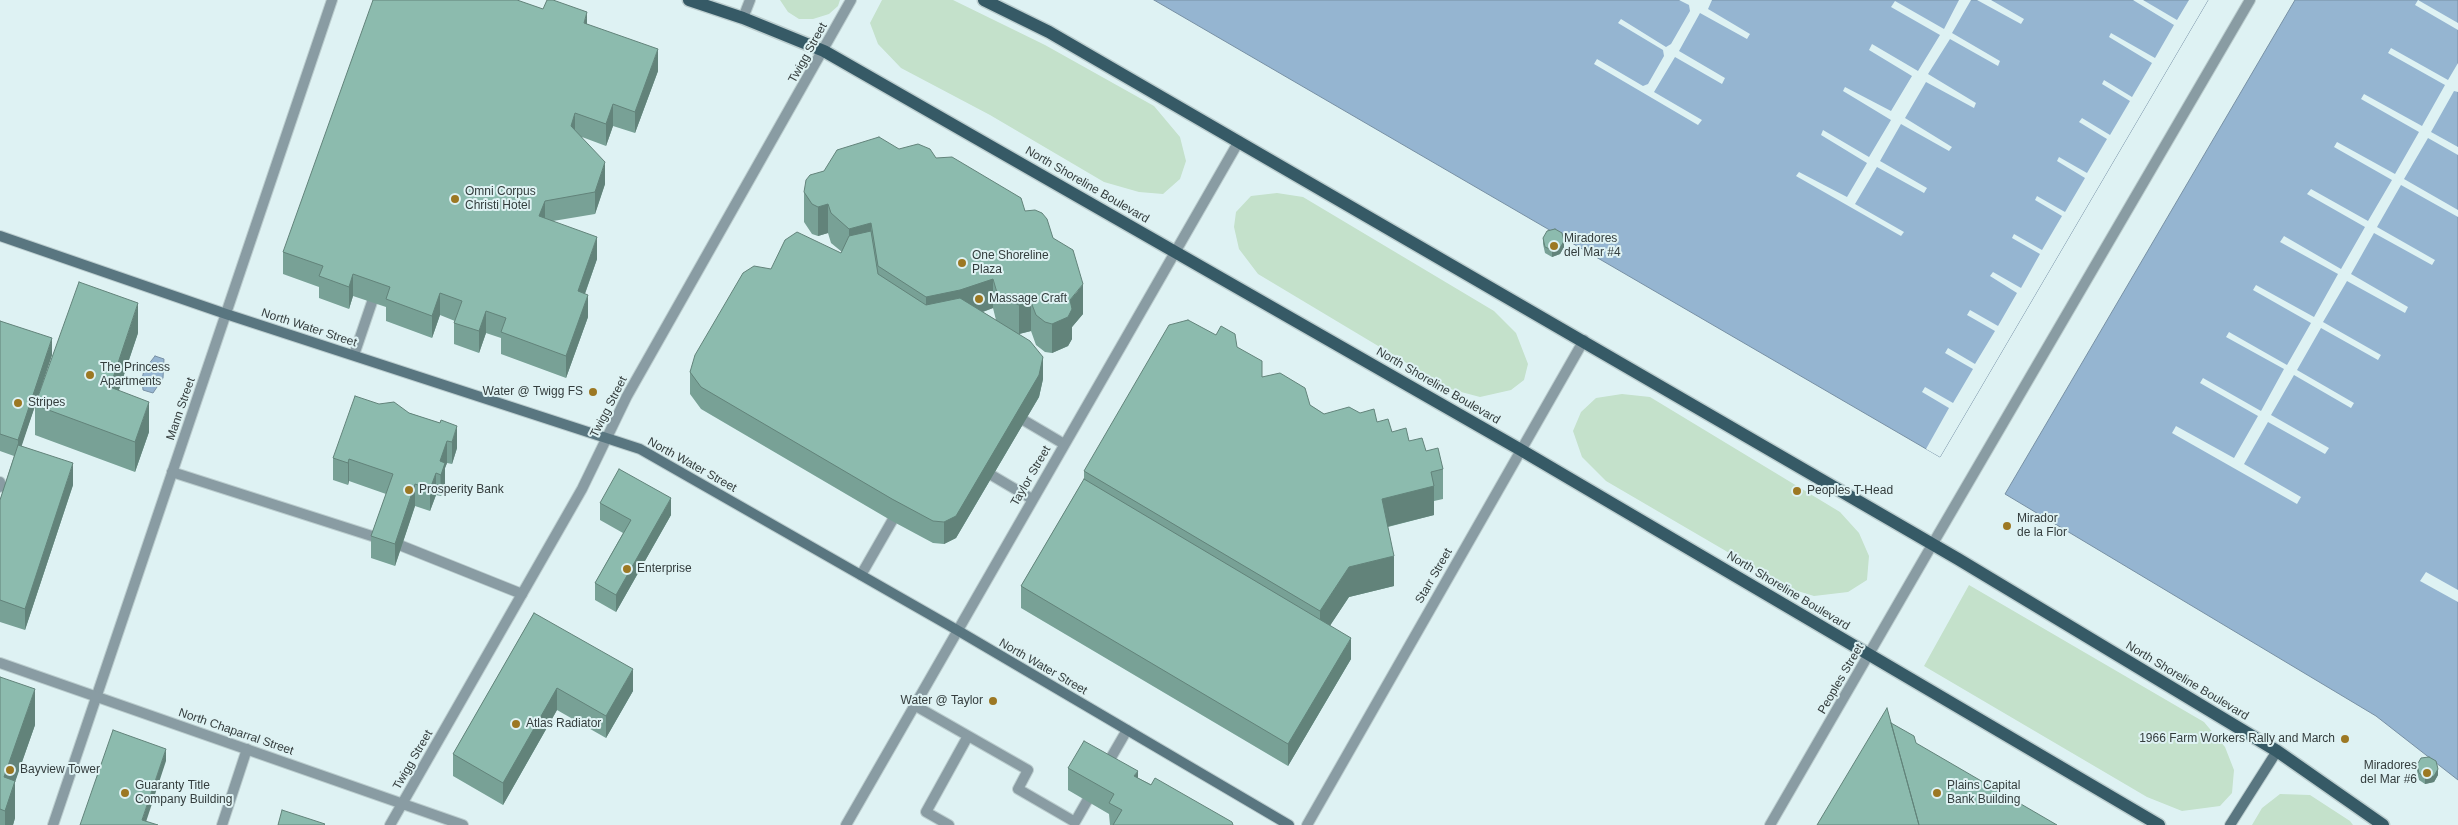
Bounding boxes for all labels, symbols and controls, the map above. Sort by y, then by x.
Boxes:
street label: Twigg Street [786,20,830,86]
street label: North Shoreline Boulevard [1022,144,1152,226]
place label: Omni Corpus Christi Hotel [465,185,536,213]
marker: Omni Corpus Christi Hotel [449,193,461,205]
place label: Miradores del Mar #4 [1564,232,1621,260]
marker: Miradores del Mar #4 [1548,240,1560,252]
place label: One Shoreline Plaza [972,249,1049,277]
marker: One Shoreline Plaza [956,257,968,269]
place label: Massage Craft [989,292,1067,306]
marker: Massage Craft [973,293,985,305]
street label: North Water Street [259,306,359,350]
street label: North Shoreline Boulevard [1373,345,1503,427]
place label: The Princess Apartments [100,361,170,389]
marker: The Princess Apartments [84,369,96,381]
street label: Twigg Street [587,374,631,440]
street label: Mann Street [164,376,198,442]
place label: Water @ Twigg FS [483,385,583,399]
marker: Water @ Twigg FS [587,386,599,398]
place label: Stripes [28,396,65,410]
marker: Stripes [12,397,24,409]
street label: North Water Street [645,435,739,495]
street label: Taylor Street [1008,443,1054,509]
place label: Prosperity Bank [419,483,504,497]
marker: Prosperity Bank [403,484,415,496]
place label: Peoples T-Head [1807,484,1893,498]
marker: Peoples T-Head [1791,485,1803,497]
place label: Mirador de la Flor [2017,512,2067,540]
marker: Mirador de la Flor [2001,520,2013,532]
street label: Starr Street [1412,546,1456,606]
street label: North Shoreline Boulevard [1724,549,1852,633]
place label: Enterprise [637,562,692,576]
marker: Enterprise [621,563,633,575]
street label: North Water Street [996,636,1090,698]
street label: North Shoreline Boulevard [2123,639,2251,723]
street label: Peoples Street [1815,641,1867,717]
place label: Water @ Taylor [901,694,983,708]
marker: Water @ Taylor [987,695,999,707]
street label: North Chaparral Street [177,706,295,758]
place label: Atlas Radiator [526,717,601,731]
marker: Atlas Radiator [510,718,522,730]
street label: Twigg Street [390,728,436,792]
place label: 1966 Farm Workers Rally and March [2139,732,2335,746]
marker: 1966 Farm Workers Rally and March [2339,733,2351,745]
place label: Miradores del Mar #6 [2360,759,2417,787]
place label: Bayview Tower [20,763,100,777]
marker: Bayview Tower [4,764,16,776]
marker: Miradores del Mar #6 [2421,767,2433,779]
place label: Guaranty Title Company Building [135,779,232,807]
place label: Plains Capital Bank Building [1947,779,2020,807]
marker: Guaranty Title Company Building [119,787,131,799]
marker: Plains Capital Bank Building [1931,787,1943,799]

